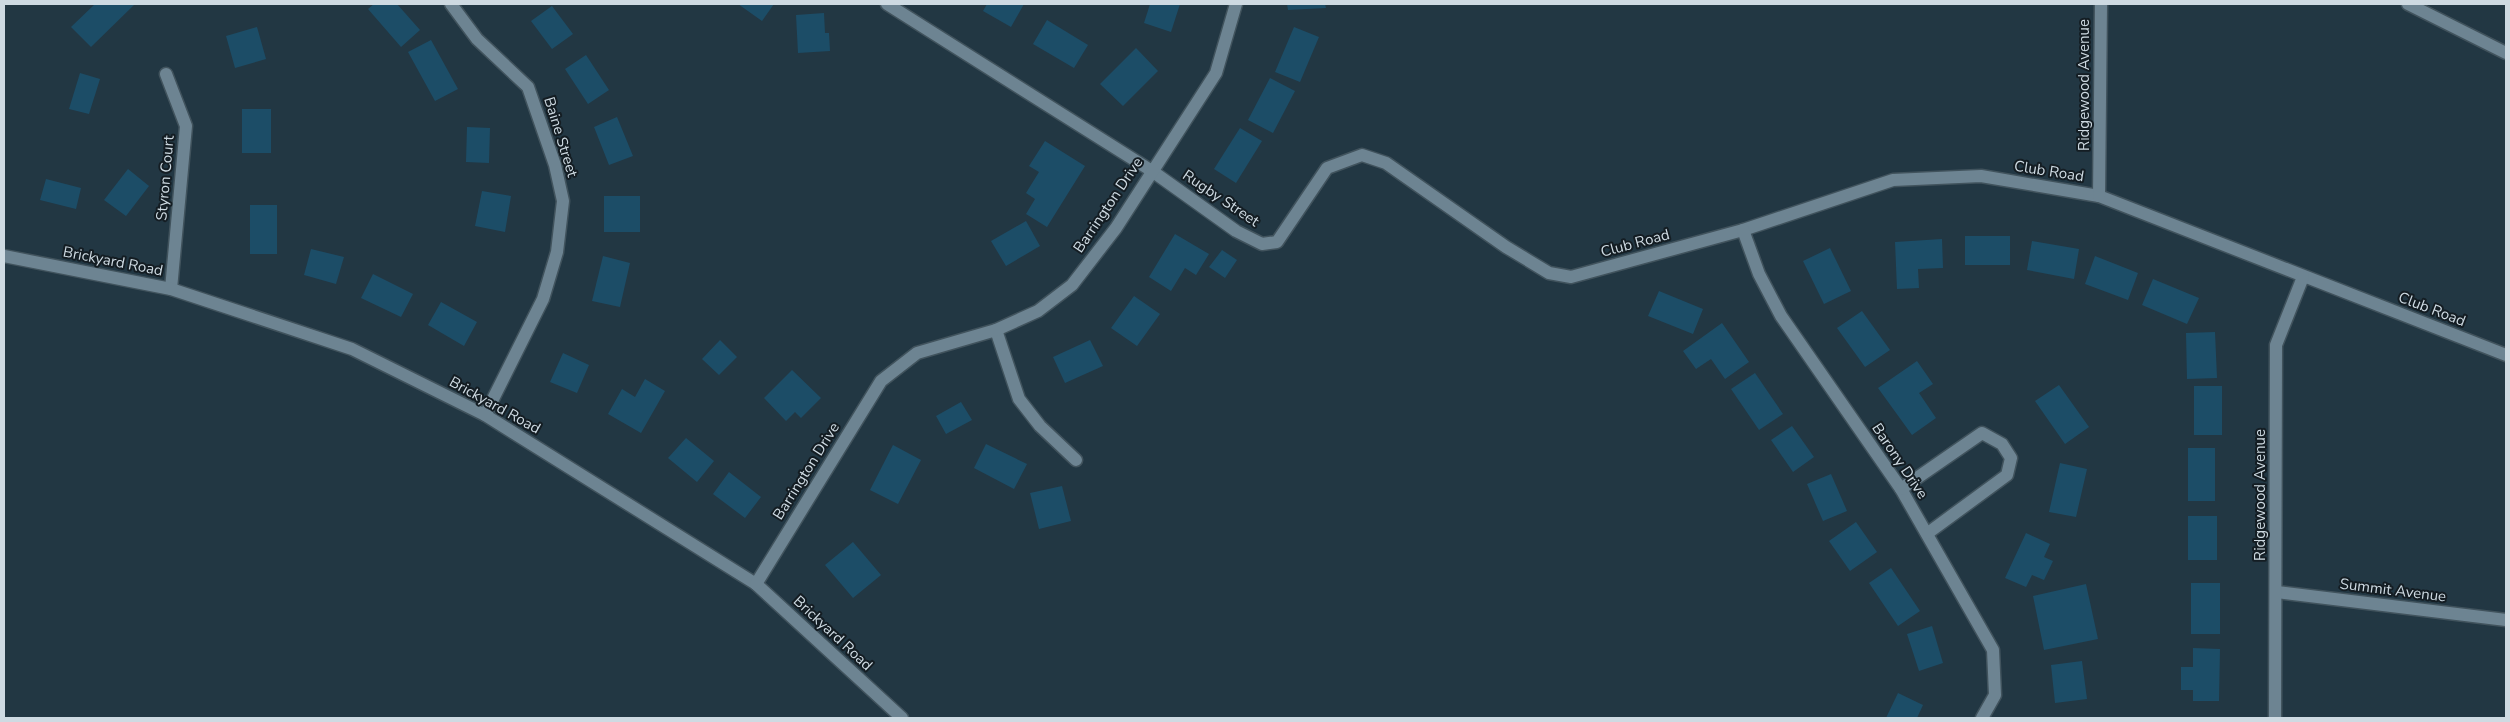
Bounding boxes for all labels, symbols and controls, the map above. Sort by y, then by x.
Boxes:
street label: Ridgewood Avenue [2074,19,2094,151]
street label: Baine Street [539,94,583,180]
street label: Styron Court [151,134,179,222]
street label: Barrington Drive [1069,153,1147,257]
street label: Club Road [2013,156,2085,186]
street label: Rugby Street [1179,165,1264,231]
street label: Club Road [1598,224,1672,262]
street label: Brickyard Road [61,242,165,280]
street label: Club Road [2396,287,2468,331]
street label: Brickyard Road [446,372,544,438]
street label: Barrington Drive [768,419,844,523]
street label: Barony Drive [1867,419,1933,503]
street label: Ridgewood Avenue [2250,429,2270,561]
street label: Summit Avenue [2339,574,2447,606]
street label: Brickyard Road [789,591,877,675]

